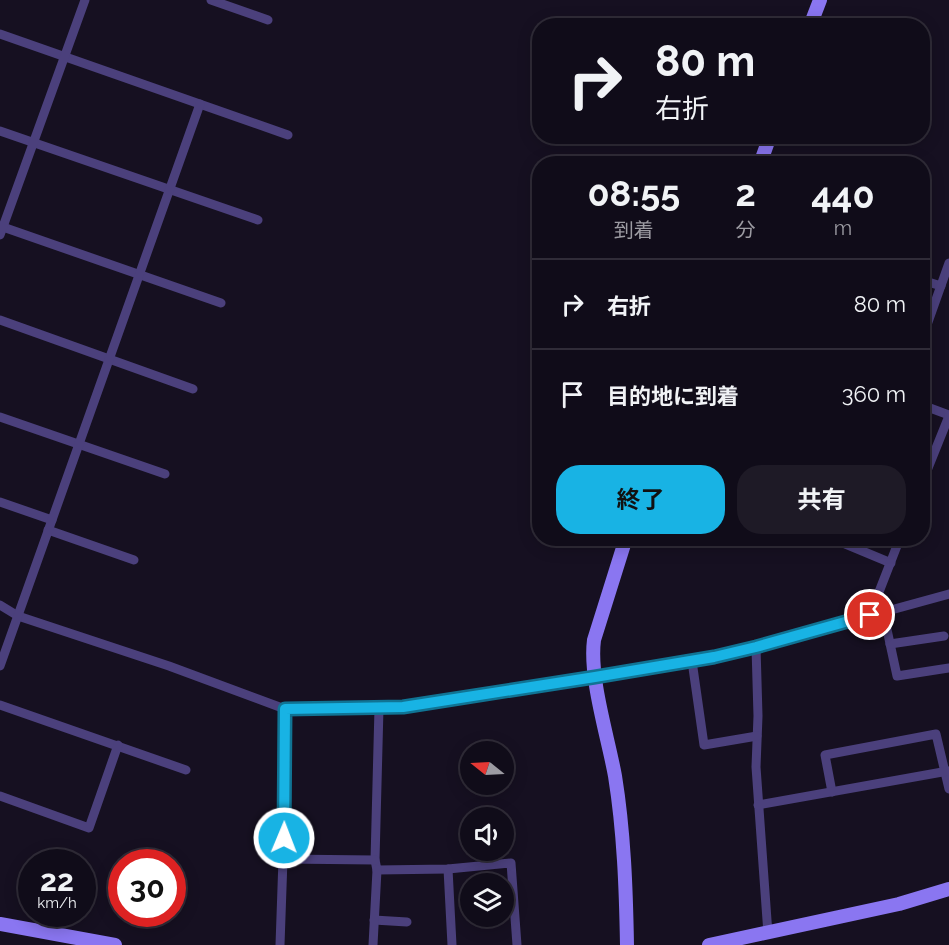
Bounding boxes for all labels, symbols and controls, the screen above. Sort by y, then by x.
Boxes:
text: 80 m [655,37,755,86]
icon: right [556,42,634,120]
text: 右折 [655,93,709,124]
text: 08:55 [587,172,680,214]
text: 2 [736,172,756,214]
text: 440 [811,174,875,216]
text: m [834,216,852,240]
text: 到着 [614,218,654,242]
text: 分 [736,218,756,242]
icon: right [556,288,589,321]
text: 80 m [854,291,906,317]
text: 右折 [607,293,651,319]
icon: arrive [556,378,589,411]
text: 360 m [842,381,906,407]
text: 目的地に到着 [607,383,739,409]
button: 終了 [556,465,725,534]
button: 共有 [737,465,906,534]
pin [844,589,895,640]
icon: arrive [853,598,886,631]
north arrow [460,741,514,795]
map controls [460,741,514,927]
position arrow [252,806,316,870]
button: sound [460,807,514,861]
speed limit sign: 30 [108,849,186,927]
text: 22 [40,863,74,898]
button: layers [460,873,514,927]
text: km/h [37,894,77,912]

